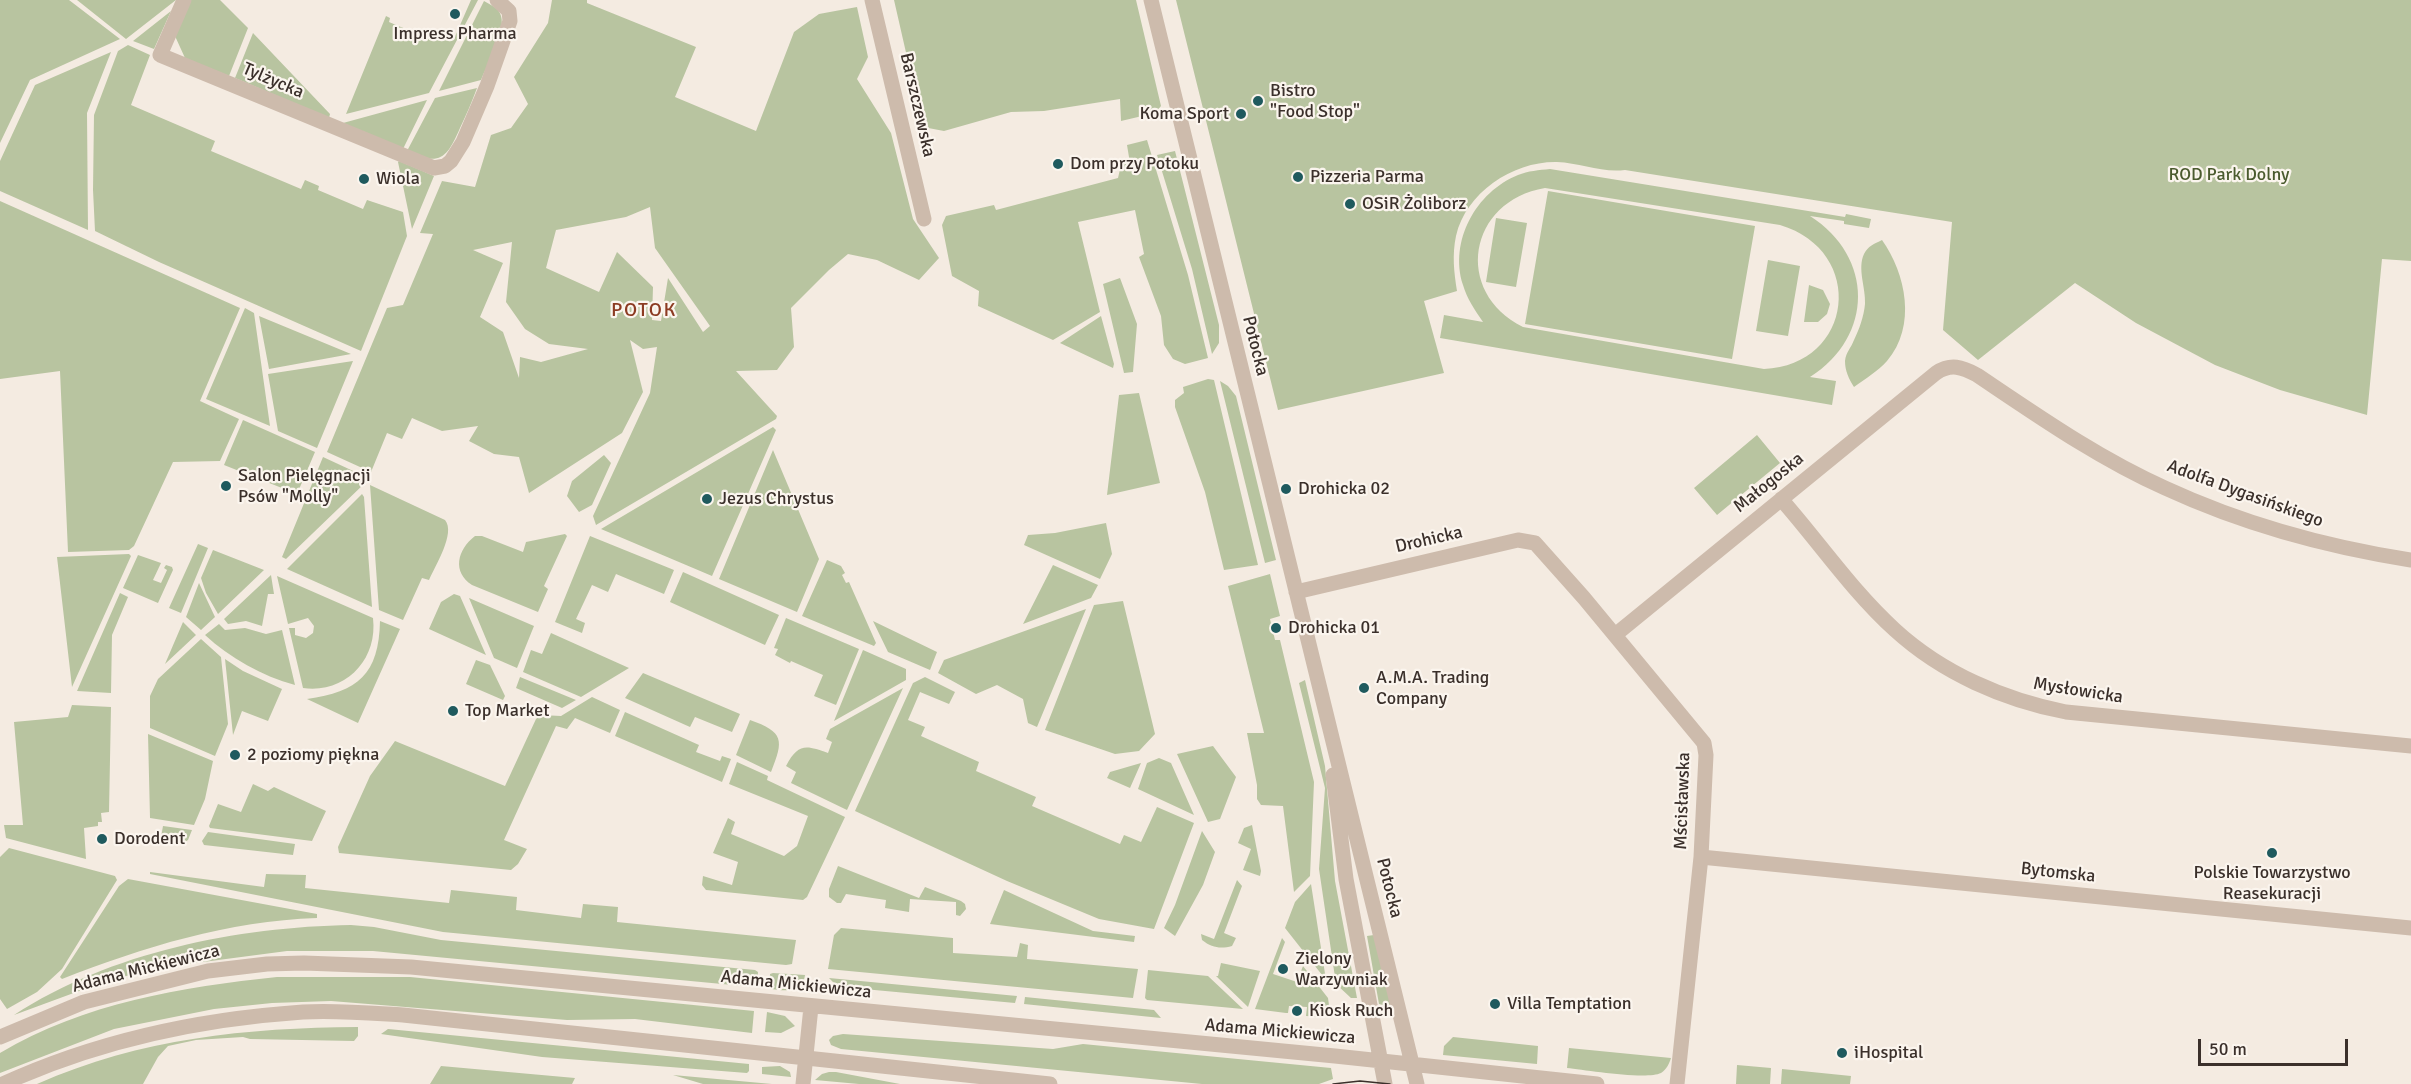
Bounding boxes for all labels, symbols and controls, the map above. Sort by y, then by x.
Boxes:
marker: Impress Pharma [448,7,462,21]
place label: Impress Pharma [393,23,517,45]
street label: Barszczewska [895,51,939,159]
street label: Tylżycka [239,58,307,104]
place label: Bistro "Food Stop" [1270,80,1360,122]
marker: Bistro "Food Stop" [1251,94,1265,108]
place label: Koma Sport [1140,103,1229,125]
marker: Koma Sport [1234,107,1248,121]
place label: Dom przy Potoku [1070,153,1199,175]
marker: Dom przy Potoku [1051,157,1065,171]
park label: ROD Park Dolny [2169,164,2289,186]
place label: Pizzeria Parma [1310,166,1424,188]
place label: Wiola [376,168,420,190]
marker: Pizzeria Parma [1291,170,1305,184]
marker: Wiola [357,172,371,186]
place label: OSiR Żoliborz [1362,193,1466,215]
marker: OSiR Żoliborz [1343,197,1357,211]
district label: POTOK [611,299,677,323]
street label: Potocka [1237,314,1273,378]
street label: Małogoska [1730,448,1808,518]
street label: Adolfa Dygasińskiego [2164,456,2326,532]
place label: Salon Pielęgnacji Psów "Molly" [238,465,371,508]
place label: Drohicka 02 [1298,478,1390,500]
marker: Salon Pielęgnacji Psów "Molly" [219,479,233,493]
marker: Drohicka 02 [1279,482,1293,496]
place label: Jezus Chrystus [719,488,834,510]
marker: Jezus Chrystus [700,492,714,506]
street label: Drohicka [1393,522,1465,558]
place label: Drohicka 01 [1288,617,1380,639]
marker: Drohicka 01 [1269,621,1283,635]
place label: A.M.A. Trading Company [1376,667,1489,710]
street label: Mysłowicka [2031,673,2125,709]
marker: A.M.A. Trading Company [1357,681,1371,695]
place label: Top Market [465,700,549,722]
marker: Top Market [446,704,460,718]
place label: 2 poziomy piękna [247,744,379,766]
marker: 2 poziomy piękna [228,748,242,762]
street label: Mścisławska [1671,752,1695,850]
place label: Dorodent [114,828,185,850]
marker: Dorodent [95,832,109,846]
marker: Polskie Towarzystwo Reasekuracji [2265,846,2279,860]
street label: Potocka [1371,856,1407,920]
street label: Bytomska [2020,858,2096,888]
place label: Polskie Towarzystwo Reasekuracji [2193,862,2351,904]
street label: Adama Mickiewicza [70,940,222,998]
place label: Zielony Warzywniak [1295,948,1388,990]
marker: Zielony Warzywniak [1276,962,1290,976]
street label: Adama Mickiewicza [720,966,872,1004]
place label: Villa Temptation [1507,993,1632,1015]
marker: Villa Temptation [1488,997,1502,1011]
place label: Kiosk Ruch [1309,1000,1393,1022]
marker: Kiosk Ruch [1290,1004,1304,1018]
street label: Adama Mickiewicza [1204,1015,1356,1049]
scale bar [2201,1027,2351,1065]
text: 50 m [2209,1038,2247,1060]
place label: iHospital [1854,1042,1923,1064]
marker: iHospital [1835,1046,1849,1060]

